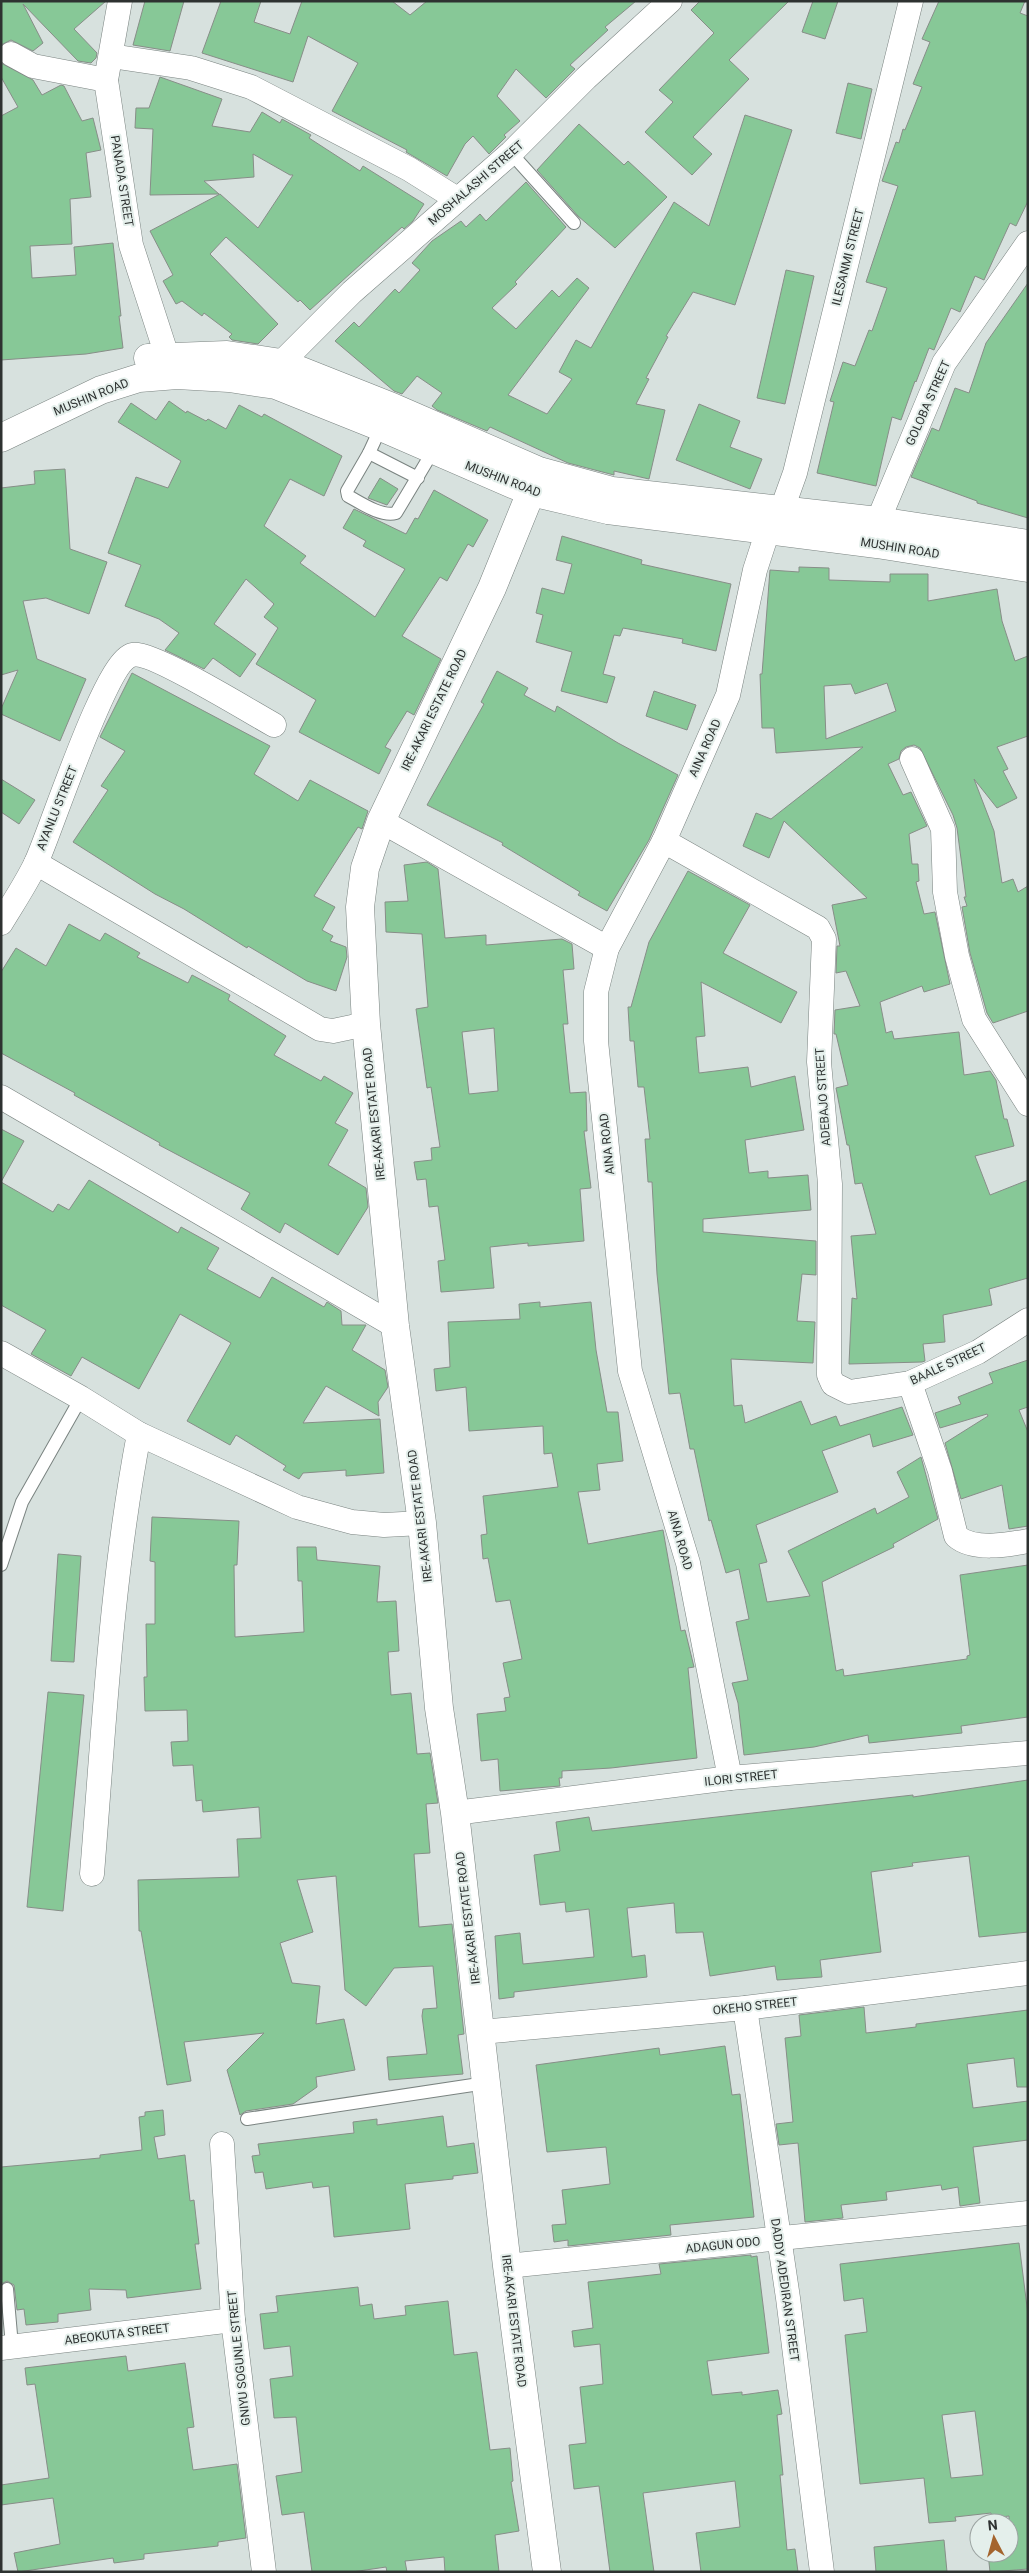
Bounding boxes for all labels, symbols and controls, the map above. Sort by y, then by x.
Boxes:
street label: PANADA STREET [108,134,136,228]
street label: MOSHALASHI STREET [426,138,526,228]
street label: ILESANMI STREET [829,207,867,307]
street label: GOLOBA STREET [903,358,953,448]
street label: MUSHIN ROAD [51,375,131,418]
street label: MUSHIN ROAD [463,458,543,500]
street label: MUSHIN ROAD [859,535,941,561]
street label: IRE-AKARI ESTATE ROAD [398,647,470,773]
street label: AINA ROAD [686,717,724,779]
street label: AYANLU STREET [34,764,80,852]
street label: IRE-AKARI ESTATE ROAD [360,1047,388,1181]
street label: ADEBAJO STREET [813,1047,833,1147]
street label: AINA ROAD [597,1112,617,1175]
street label: BAALE STREET [908,1340,988,1388]
street label: IRE-AKARI ESTATE ROAD [405,1449,435,1583]
street label: AINA ROAD [665,1508,695,1572]
street label: ILORI STREET [704,1767,778,1789]
street label: IRE-AKARI ESTATE ROAD [453,1851,483,1985]
street label: OKEHO STREET [712,1995,798,2017]
street label: DADDY ADEDIRAN STREET [768,2218,802,2362]
street label: ADAGUN ODO [685,2234,761,2256]
street label: IRE-AKARI ESTATE ROAD [499,2254,529,2388]
street label: GNIYU SOGUNLE STREET [225,2290,253,2426]
street label: ABEOKUTA STREET [64,2321,170,2347]
north arrow [969,2513,1019,2563]
text: N [987,2517,998,2534]

